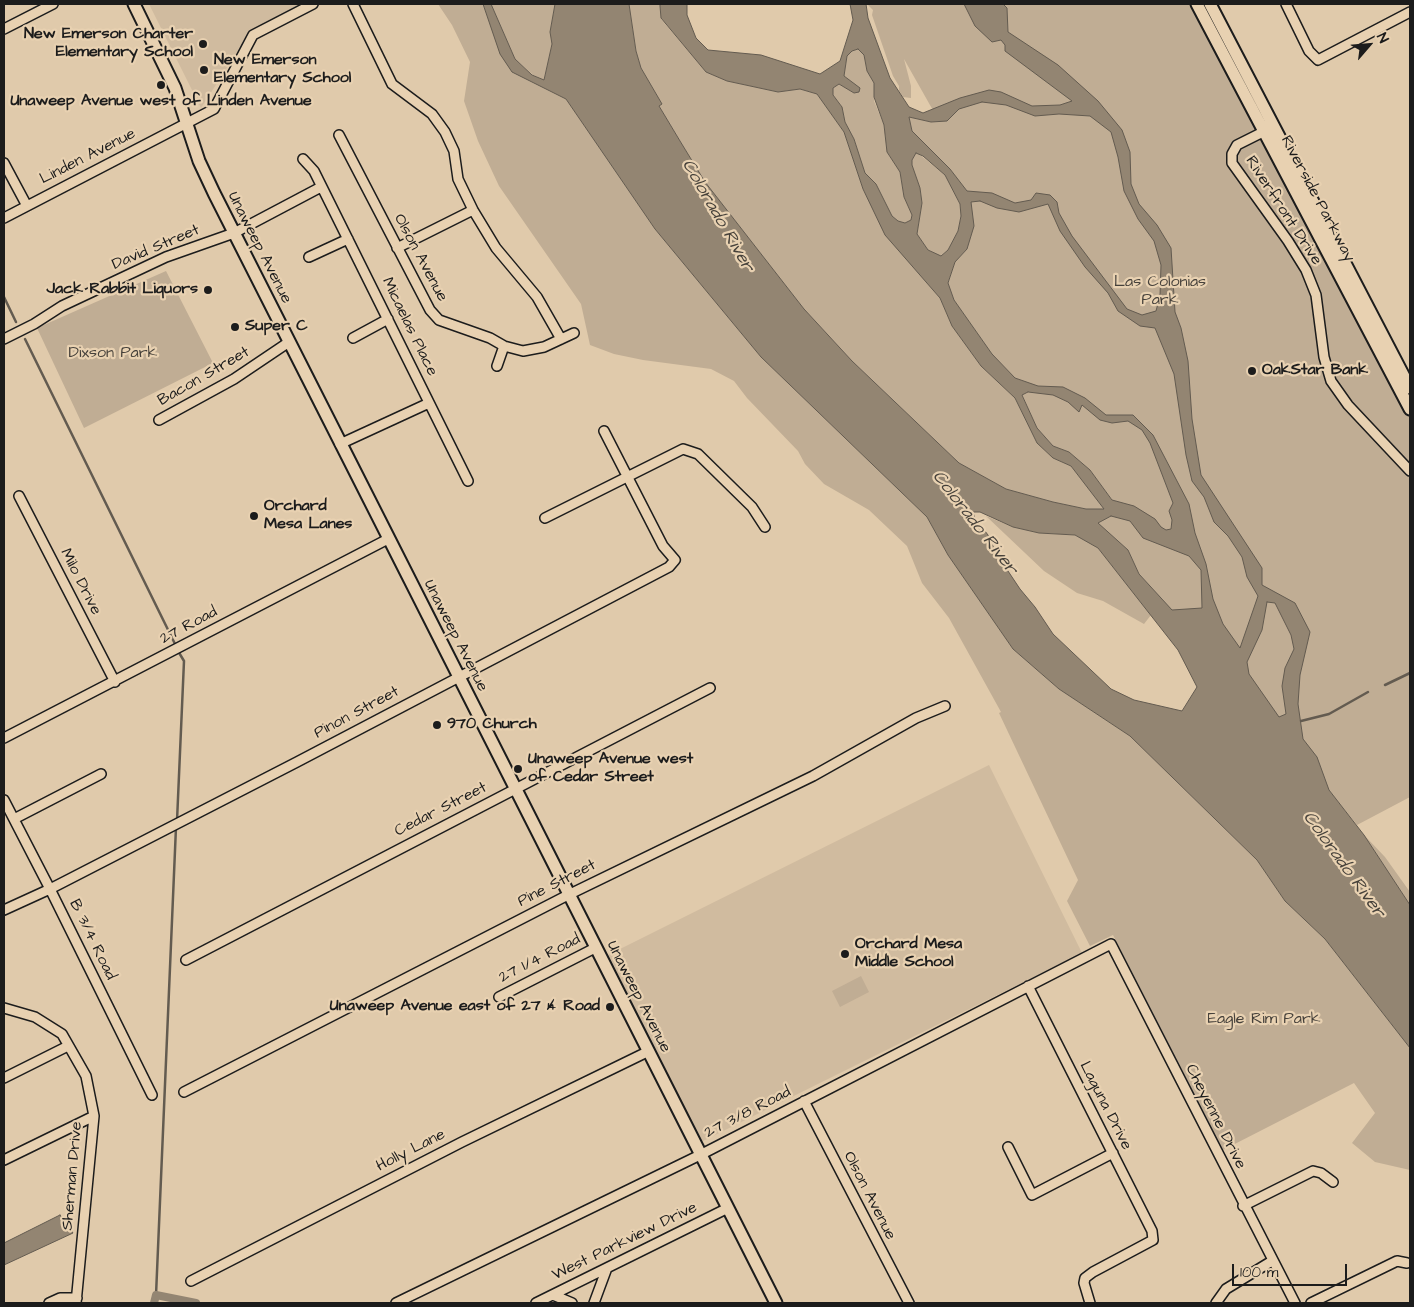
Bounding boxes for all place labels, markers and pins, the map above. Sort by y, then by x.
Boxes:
place label: New Emerson Charter Elementary School [24,25,193,63]
marker: New Emerson Charter Elementary School [197,38,209,50]
place label: New Emerson Elementary School [214,51,351,89]
marker: New Emerson Elementary School [198,64,210,76]
marker: Unaweep Avenue west of Linden Avenue [155,79,167,91]
place label: Unaweep Avenue west of Linden Avenue [10,92,312,112]
place label: Jack Rabbit Liquors [47,280,198,300]
marker: Jack Rabbit Liquors [202,284,214,296]
place label: Super C [245,317,308,337]
marker: Super C [229,321,241,333]
place label: OakStar Bank [1262,361,1368,381]
marker: OakStar Bank [1246,365,1258,377]
place label: Orchard Mesa Lanes [264,497,352,535]
marker: Orchard Mesa Lanes [248,510,260,522]
place label: 970 Church [447,715,537,735]
marker: 970 Church [431,719,443,731]
place label: Unaweep Avenue west of Cedar Street [528,750,693,788]
marker: Unaweep Avenue west of Cedar Street [512,763,524,775]
place label: Orchard Mesa Middle School [855,935,962,973]
marker: Orchard Mesa Middle School [839,948,851,960]
place label: Unaweep Avenue east of 27 ¼ Road [330,997,600,1017]
marker: Unaweep Avenue east of 27 ¼ Road [604,1001,616,1013]

